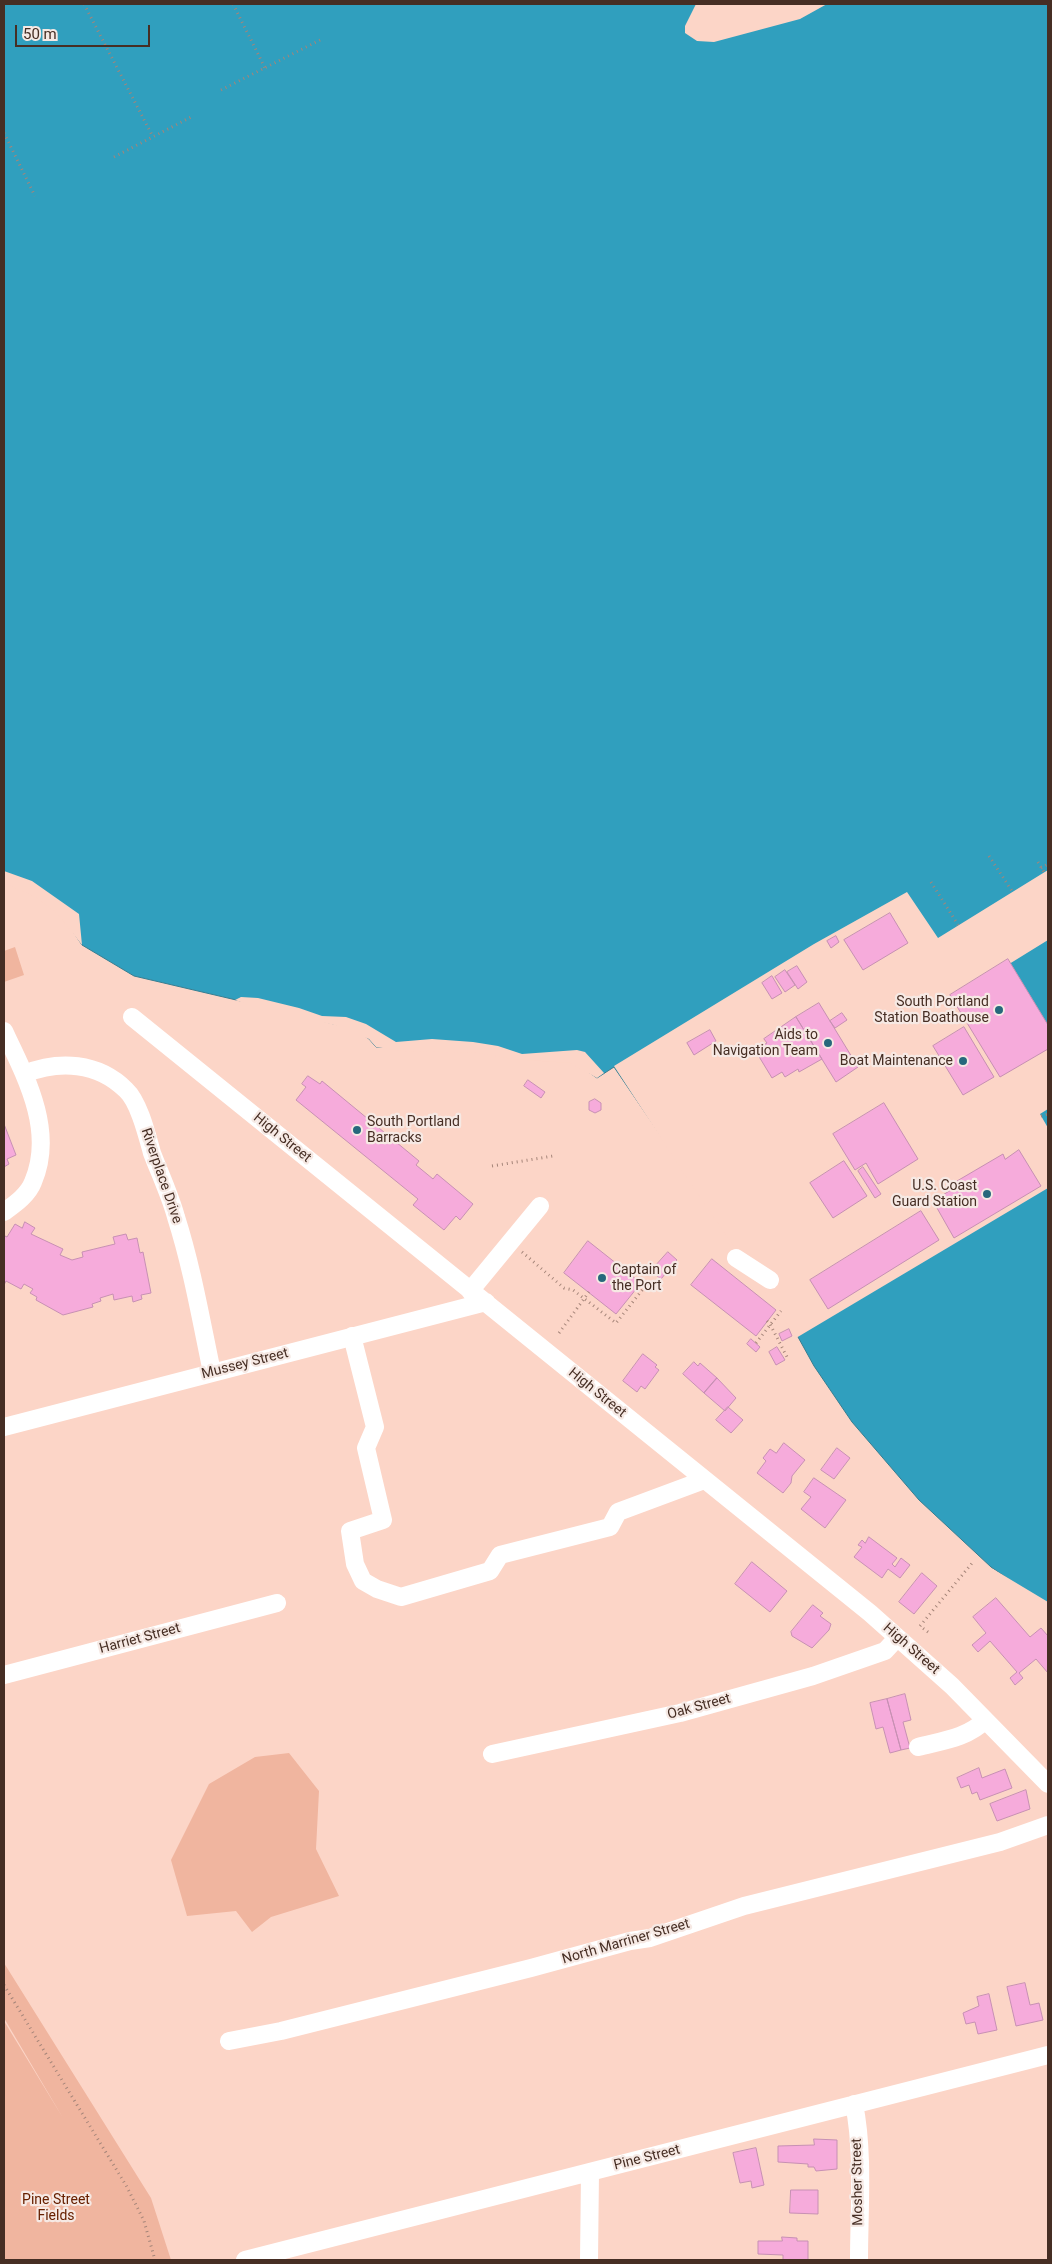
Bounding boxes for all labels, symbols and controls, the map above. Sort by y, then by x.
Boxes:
scale bar [18,15,152,47]
text: 50 m [23,25,57,43]
place label: South Portland Station Boathouse [874,994,989,1026]
marker: South Portland Station Boathouse [993,1004,1005,1016]
place label: Aids to Navigation Team [713,1027,818,1060]
marker: Aids to Navigation Team [822,1037,834,1049]
place label: Boat Maintenance [840,1053,953,1069]
marker: Boat Maintenance [957,1055,969,1067]
street label: High Street [250,1110,314,1166]
place label: South Portland Barracks [367,1114,460,1146]
marker: South Portland Barracks [351,1124,363,1136]
street label: Riverplace Drive [137,1126,185,1226]
place label: U.S. Coast Guard Station [892,1178,977,1210]
marker: U.S. Coast Guard Station [981,1188,993,1200]
place label: Captain of the Port [612,1262,676,1294]
marker: Captain of the Port [596,1272,608,1284]
street label: Mussey Street [200,1345,290,1383]
street label: High Street [565,1365,629,1421]
street label: Harriet Street [98,1620,182,1658]
street label: High Street [879,1620,943,1678]
street label: Oak Street [666,1691,732,1723]
street label: North Marriner Street [560,1916,692,1968]
street label: Mosher Street [849,2138,867,2226]
street label: Pine Street [612,2142,682,2174]
park label: Pine Street Fields [22,2192,90,2224]

